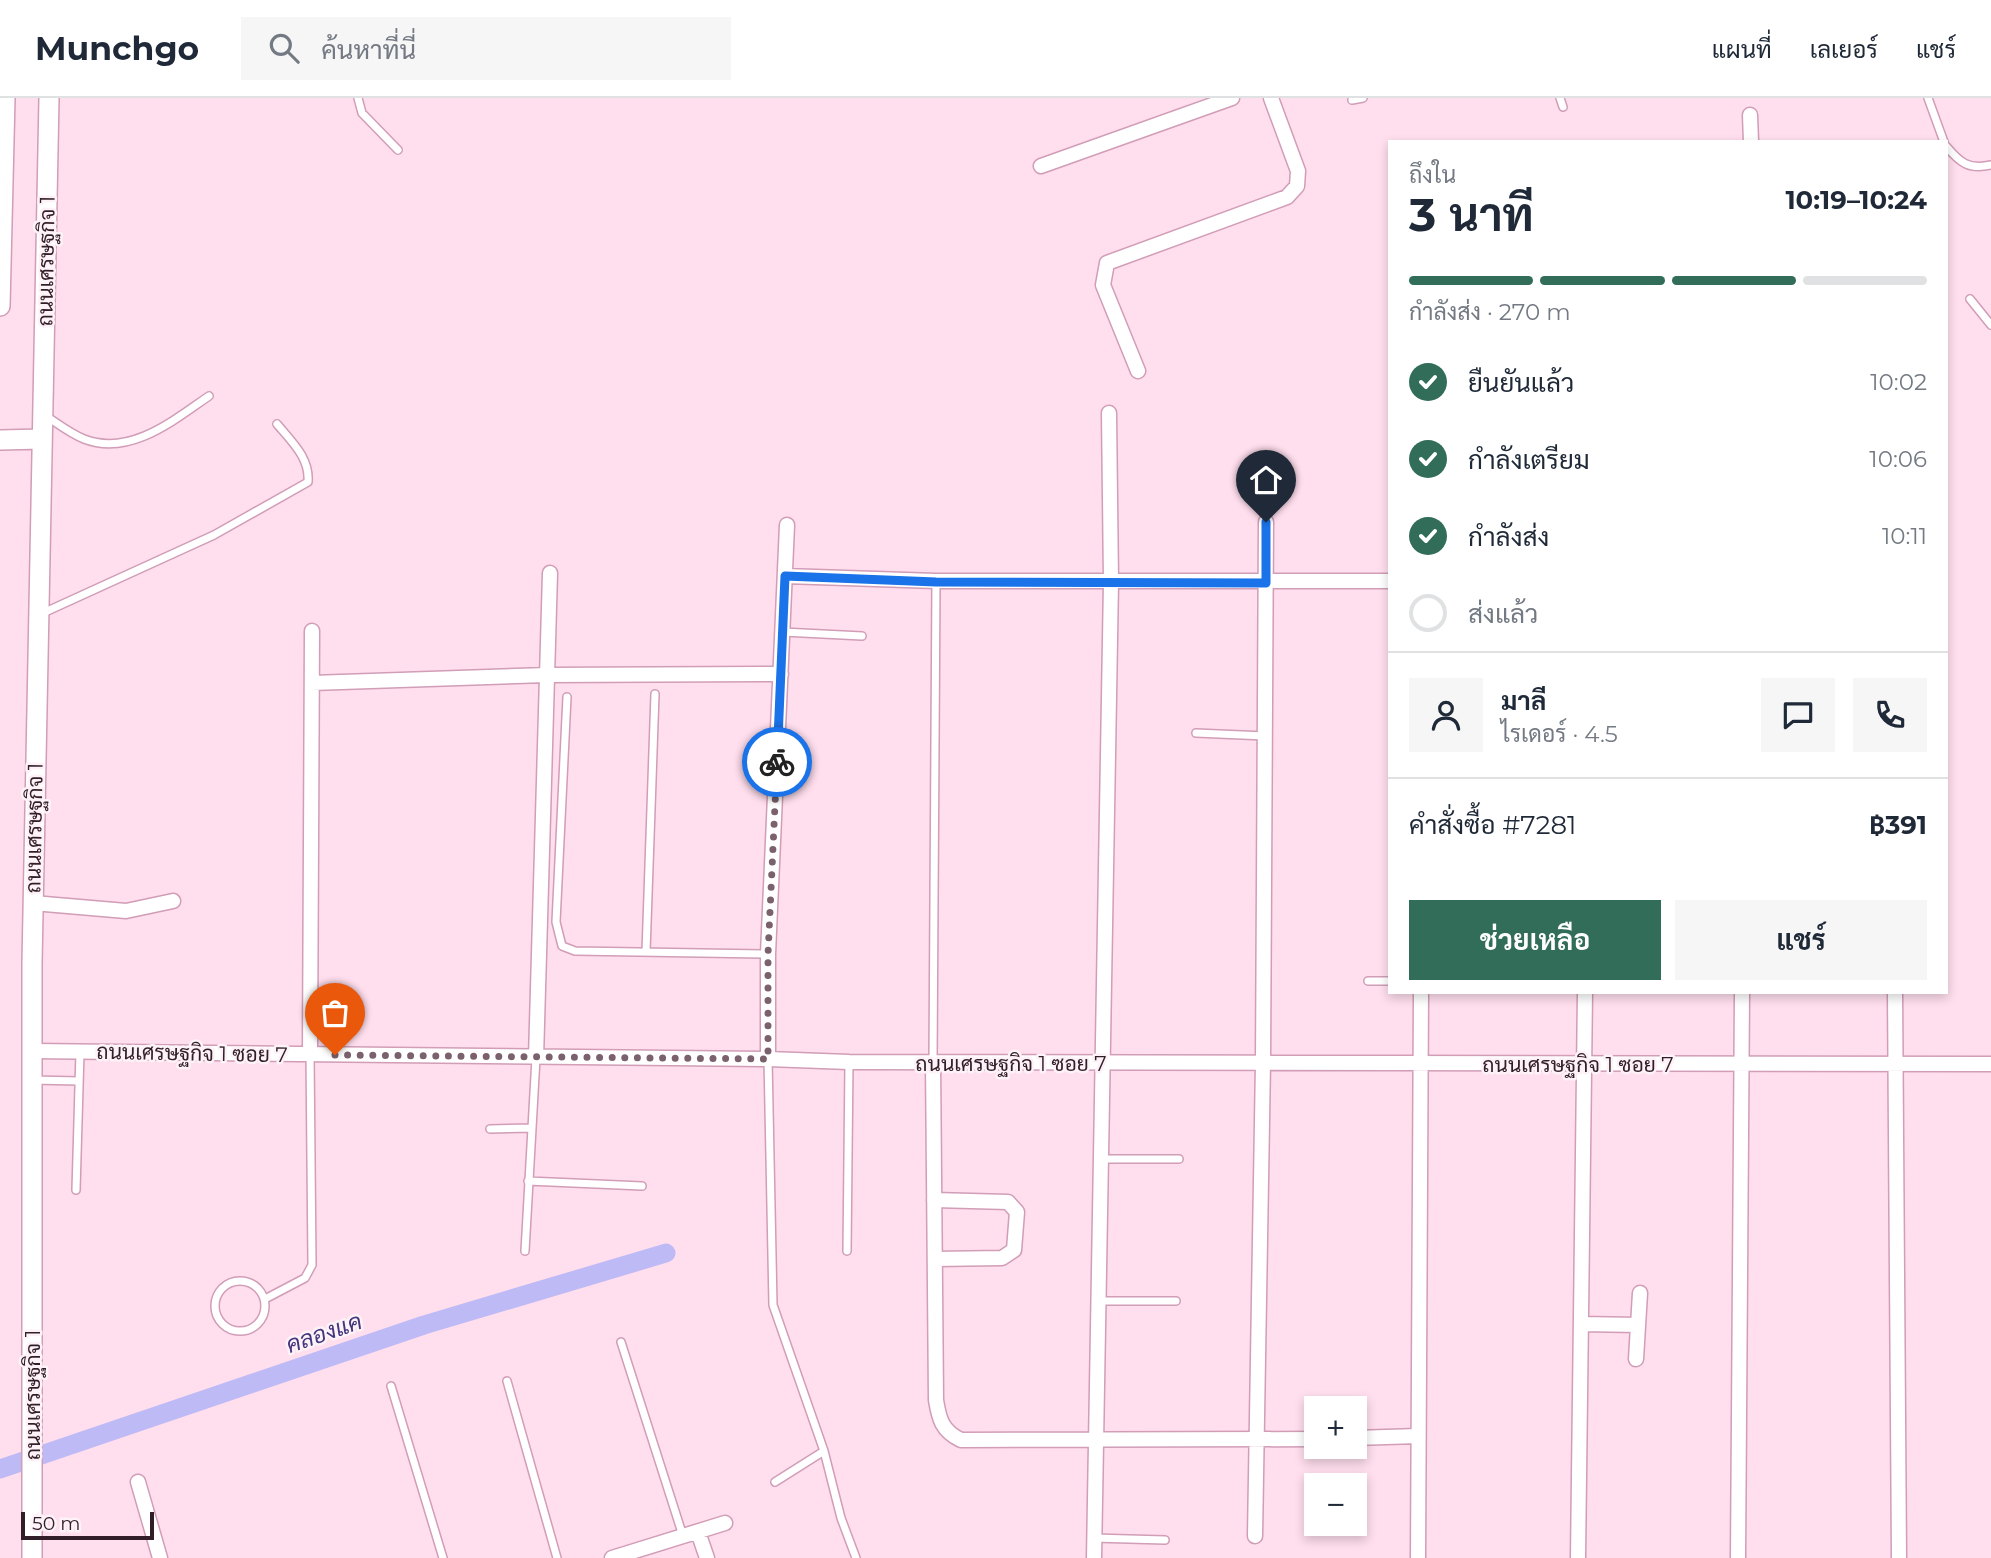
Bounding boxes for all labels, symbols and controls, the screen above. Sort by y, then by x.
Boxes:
search box [241,17,731,80]
text: Munchgo [35,28,199,68]
icon: search [265,29,303,67]
text: ค้นหาที่นี่ [321,34,416,66]
text: แผนที่ [1712,35,1772,64]
text: เลเยอร์ [1810,35,1878,64]
text: แชร์ [1916,35,1956,64]
text: ถึงใน [1409,161,1456,189]
text: 10:19–10:24 [1785,184,1927,216]
text: 3 นาที [1409,186,1534,243]
street label: ถนนเศรษฐกิจ 1 [32,195,61,327]
text: กำลังส่ง · 270 m [1409,298,1571,326]
icon: check [1409,363,1447,401]
text: ยืนยันแล้ว [1468,367,1574,399]
text: 10:02 [1870,368,1927,396]
icon: check [1409,440,1447,478]
text: กำลังเตรียม [1468,444,1590,476]
text: 10:06 [1869,445,1927,473]
pin [1236,450,1296,522]
icon: home [1247,461,1285,499]
icon: check [1409,517,1447,555]
text: กำลังส่ง [1468,521,1549,553]
text: 10:11 [1882,522,1927,550]
text: ส่งแล้ว [1468,598,1538,630]
button: person [1409,678,1483,752]
button: chat [1761,678,1835,752]
button: phone [1853,678,1927,752]
text: มาลี [1501,685,1546,717]
text: ไรเดอร์ · 4.5 [1501,720,1618,748]
courier [742,727,812,797]
icon: bike [758,743,796,781]
street label: ถนนเศรษฐกิจ 1 [20,762,49,894]
text: คำสั่งซื้อ #7281 [1409,809,1576,841]
text: ฿391 [1869,809,1927,841]
button: ช่วยเหลือ [1409,900,1661,980]
button: แชร์ [1675,900,1927,980]
pin [305,983,365,1055]
icon: bag [316,994,354,1032]
street label: ถนนเศรษฐกิจ 1 ซอย 7 [96,1039,288,1068]
street label: ถนนเศรษฐกิจ 1 ซอย 7 [915,1051,1107,1077]
street label: ถนนเศรษฐกิจ 1 ซอย 7 [1482,1052,1674,1078]
water label: คลองแค [282,1307,366,1359]
street label: ถนนเศรษฐกิจ 1 [20,1330,46,1460]
map controls [1304,1396,1367,1536]
button: + [1304,1396,1367,1459]
button: − [1304,1473,1367,1536]
scale bar [21,1509,154,1541]
text: 50 m [32,1512,80,1535]

